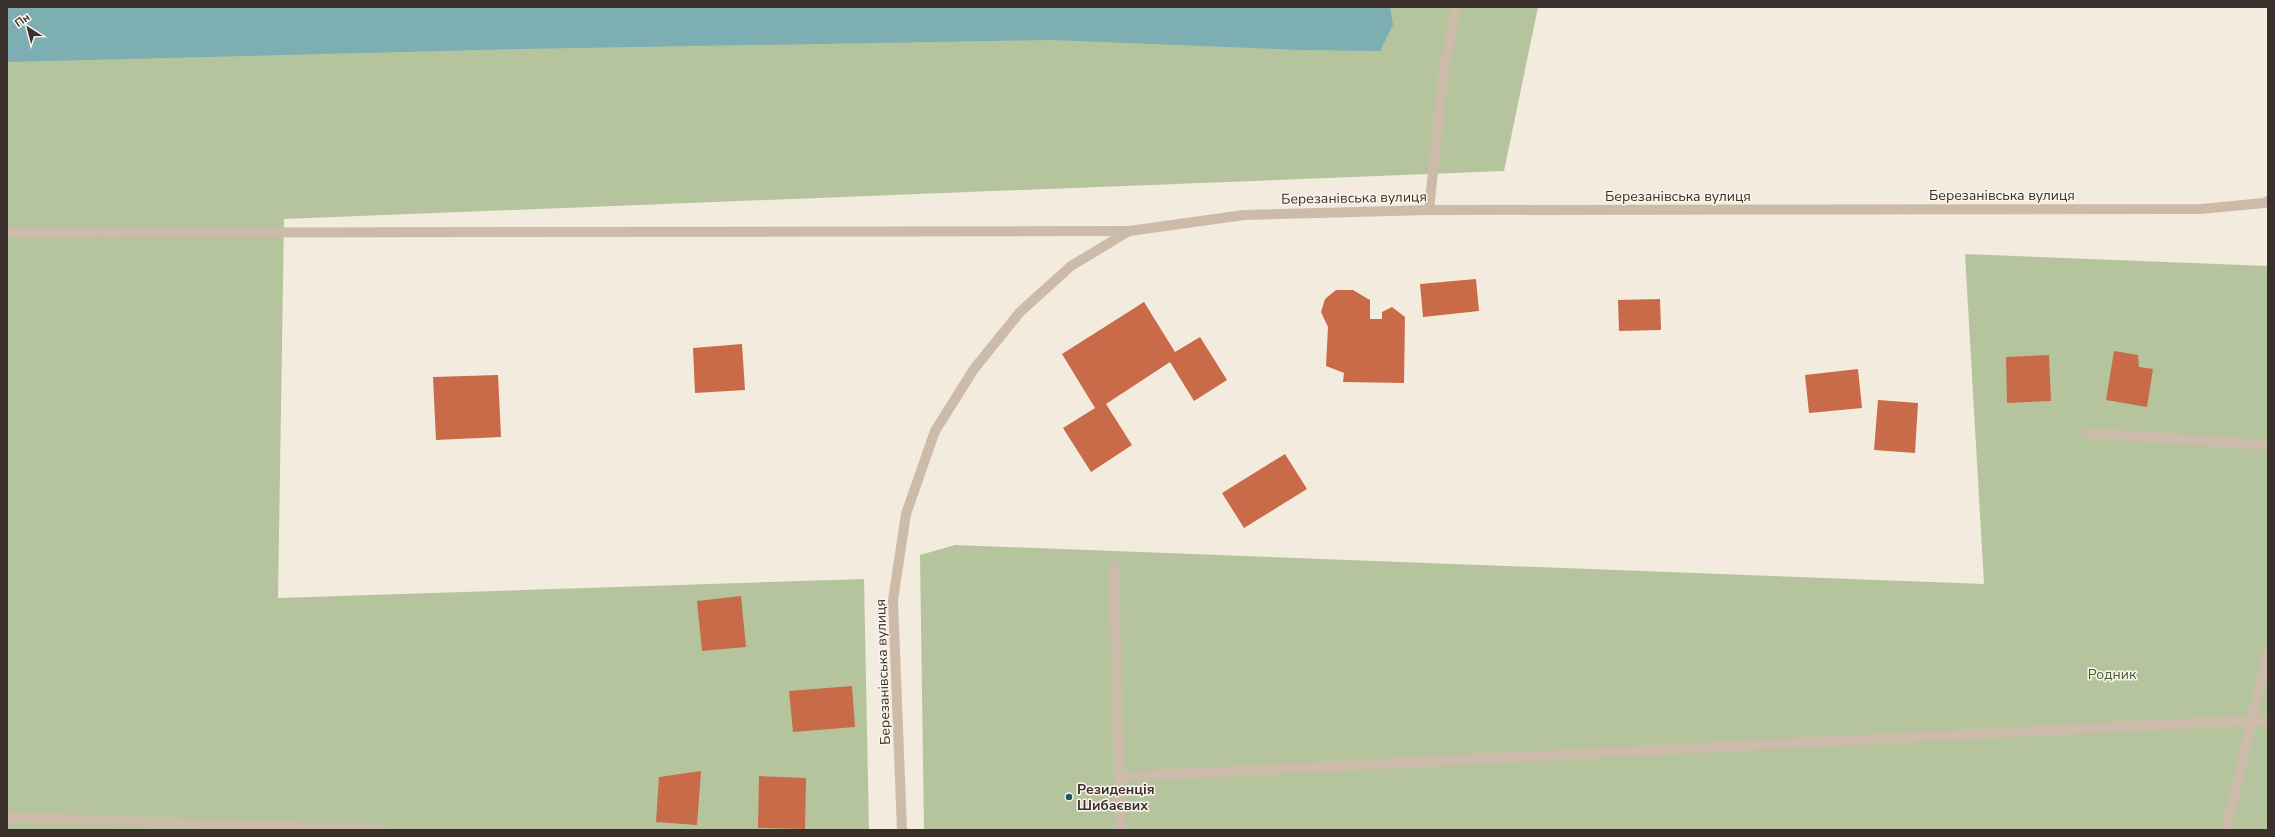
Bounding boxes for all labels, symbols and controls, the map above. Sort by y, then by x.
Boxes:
north arrow [8,8,48,48]
text: Пн [12,10,33,31]
street label: Березанівська вулиця [1929,186,2075,205]
street label: Березанівська вулиця [1281,187,1427,209]
street label: Березанівська вулиця [1605,187,1751,206]
street label: Березанівська вулиця [871,599,895,745]
park label: Родник [2088,665,2137,684]
place label: Резиденція Шибаєвих [1077,780,1155,815]
marker: Резиденція Шибаєвих [1064,792,1074,802]

